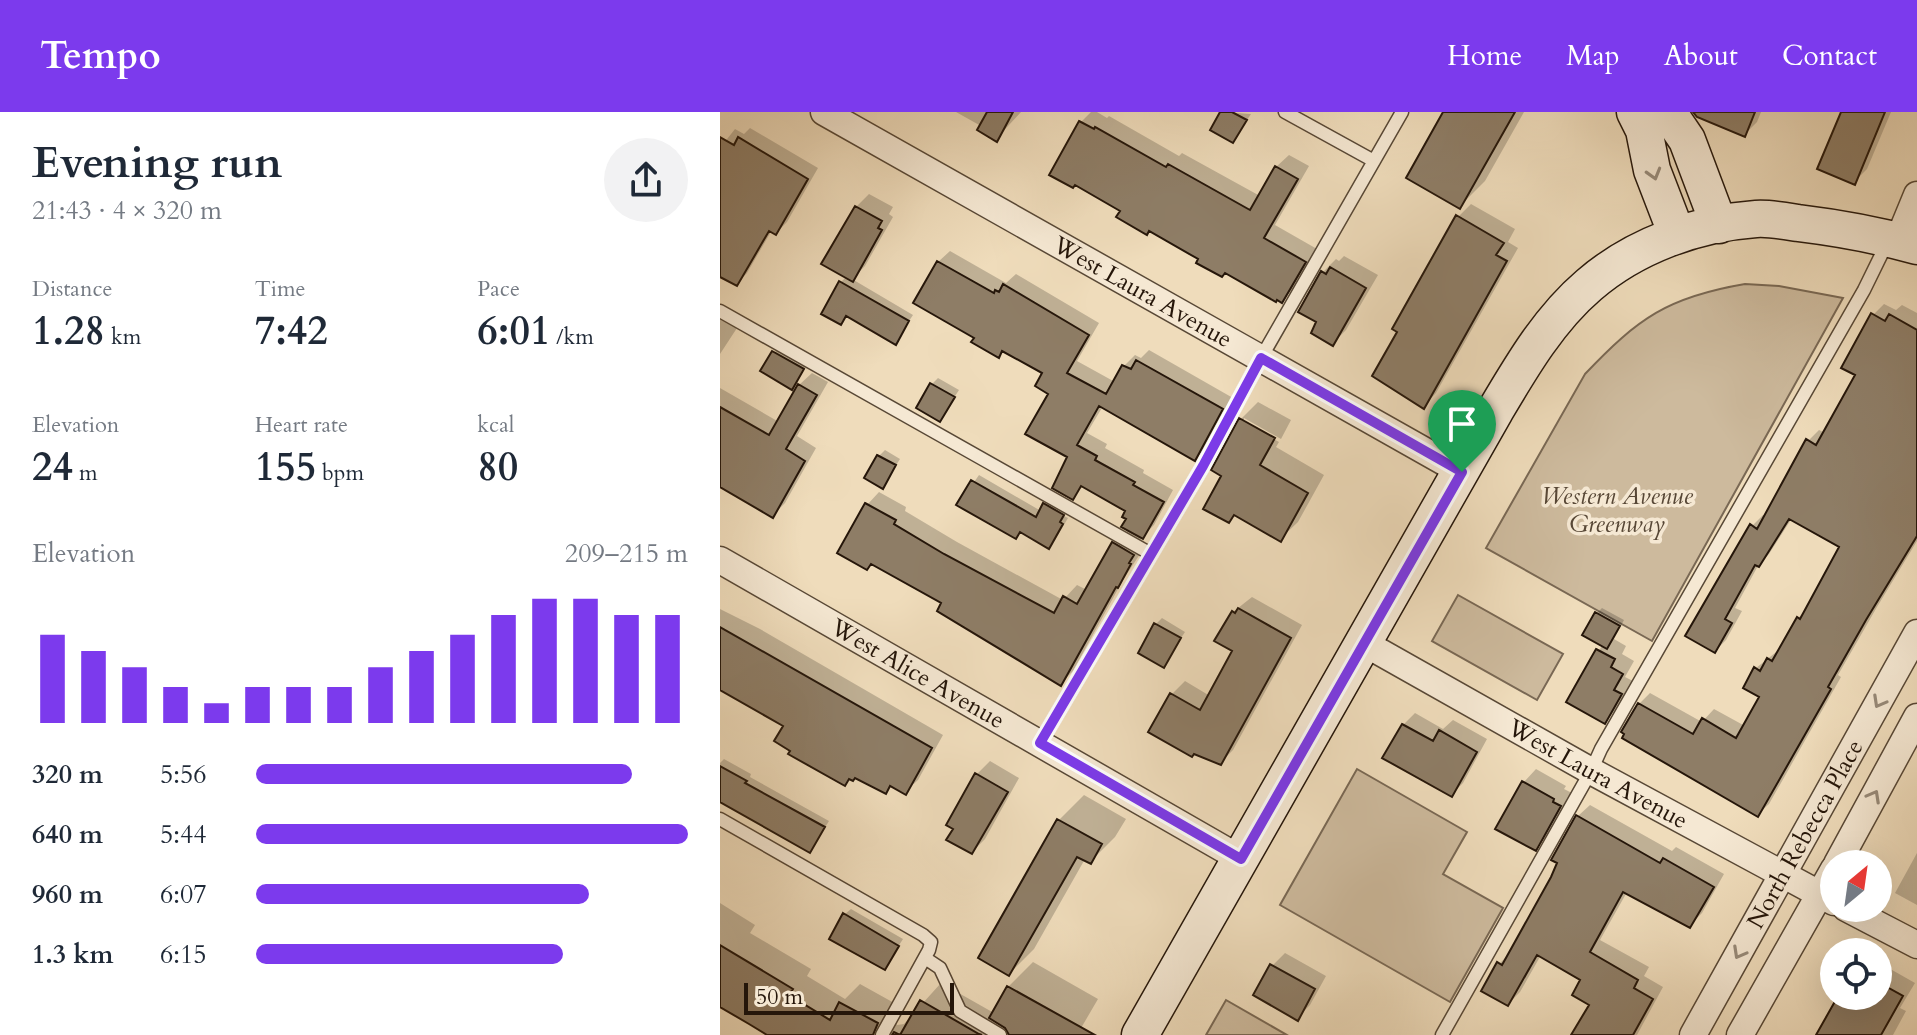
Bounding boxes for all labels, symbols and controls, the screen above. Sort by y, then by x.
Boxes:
text: Tempo [40,30,161,82]
text: Home [1447,37,1522,75]
text: Map [1566,37,1620,75]
text: About [1664,37,1738,75]
text: Contact [1782,37,1877,75]
text: Evening run [32,133,282,193]
button: share [604,138,688,222]
one-way arrow [1645,167,1661,180]
text: 21:43 · 4 × 320 m [32,193,222,228]
street label: West Laura Avenue [1046,228,1238,356]
text: Distance [32,274,112,304]
text: Time [255,274,306,304]
text: Pace [477,274,520,304]
text: 1.28 [32,304,105,359]
text: 7:42 [255,304,328,359]
text: 6:01 [477,304,550,359]
text: km [105,322,141,352]
text: /km [550,322,594,352]
pin [1428,390,1496,472]
icon: arrive [1440,402,1484,446]
text: Elevation [32,410,119,440]
text: Heart rate [255,410,348,440]
text: kcal [477,410,514,440]
text: 24 [32,440,73,495]
text: 155 [255,440,316,495]
text: 80 [477,440,518,495]
text: m [73,458,98,488]
text: bpm [316,458,364,488]
park label: Western Avenue Greenway [1541,480,1694,541]
text: Elevation [32,536,135,571]
text: 209–215 m [565,536,688,571]
street label: West Alice Avenue [824,610,1011,736]
one-way arrow [1874,693,1889,708]
street label: West Laura Avenue [1501,710,1694,837]
street label: North Rebecca Place [1739,733,1871,935]
text: 320 m [32,757,103,792]
text: 5:56 [160,757,207,792]
one-way arrow [1865,789,1880,804]
text: 640 m [32,817,103,852]
text: 5:44 [160,817,207,852]
north arrow [1820,850,1892,922]
map controls [1820,850,1892,1010]
text: 960 m [32,877,103,912]
text: 6:07 [160,877,207,912]
text: 1.3 km [32,937,113,972]
text: 6:15 [160,937,207,972]
button: locate [1820,938,1892,1010]
one-way arrow [1733,944,1749,959]
scale bar [744,979,954,1015]
text: 50 m [756,982,803,1012]

